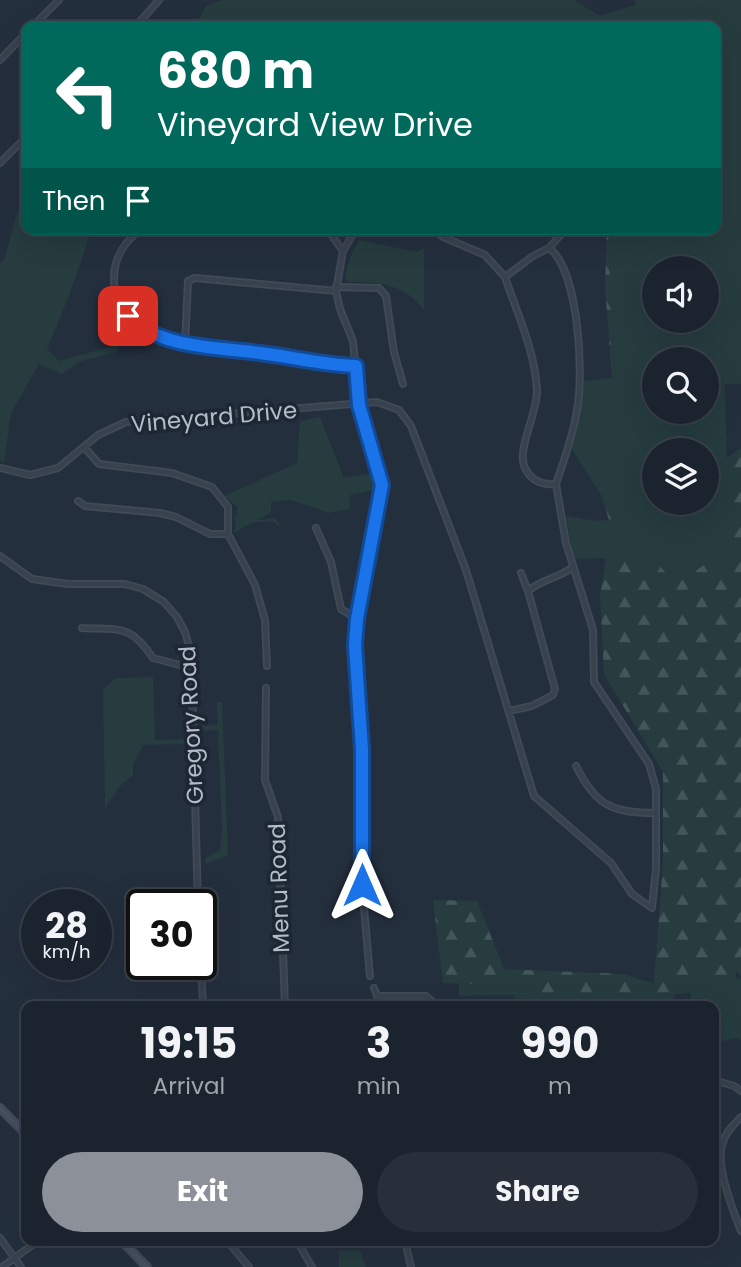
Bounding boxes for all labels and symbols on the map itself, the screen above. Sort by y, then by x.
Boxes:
pin [98,286,158,346]
street label: Vineyard Drive [130,394,298,440]
street label: Gregory Road [171,645,211,805]
street label: Menu Road [261,823,297,953]
position arrow [325,848,399,922]
speed limit sign: 30 [126,889,217,980]

